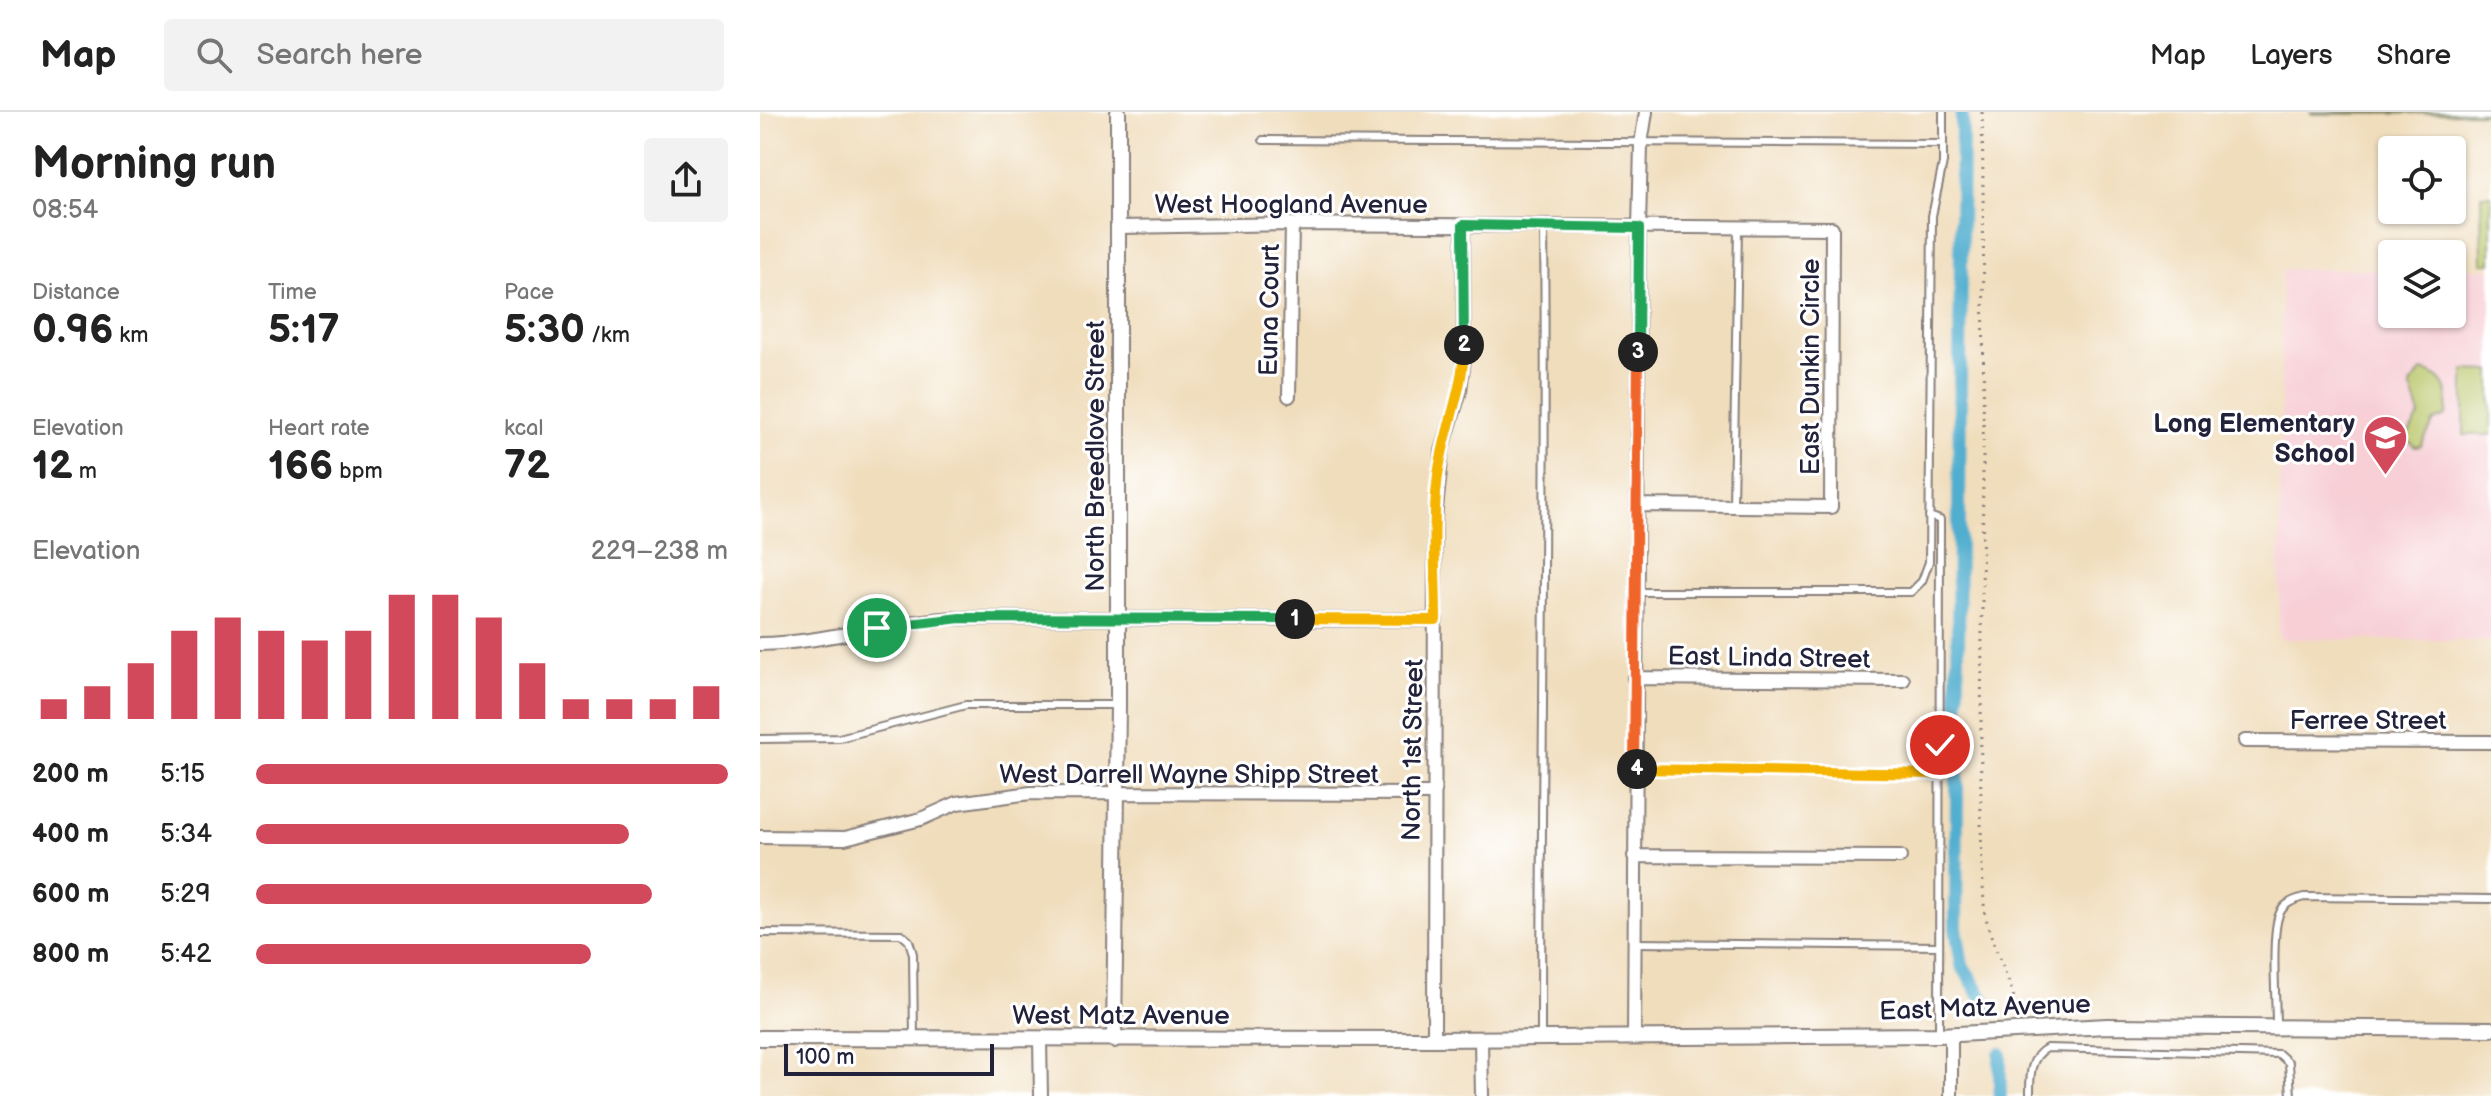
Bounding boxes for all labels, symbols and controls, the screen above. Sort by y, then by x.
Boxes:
search box [164,19,724,91]
text: Map [40,33,116,78]
icon: search [192,33,236,77]
text: Search here [256,37,423,73]
text: Map [2150,39,2206,72]
text: Layers [2250,39,2333,72]
text: Share [2377,39,2451,72]
map controls [2378,136,2466,328]
button: locate [2378,136,2466,224]
text: Morning run [32,138,276,191]
button: share [644,138,728,222]
street label: West Hoogland Avenue [1154,190,1428,221]
text: 08:54 [32,195,98,226]
button: layers [2378,240,2466,328]
street label: Euna Court [1254,244,1287,376]
street label: East Dunkin Circle [1796,259,1827,475]
text: Distance [32,279,120,306]
text: Time [268,279,317,306]
text: Pace [504,279,554,306]
text: 0.96 [32,306,113,354]
text: 5:17 [268,306,340,354]
text: 5:30 [504,306,585,354]
street label: North Breedlove Street [1081,320,1112,592]
text: km [113,322,148,349]
text: /km [585,322,630,349]
pin: 2 [1444,325,1484,365]
text: 2 [1457,331,1471,358]
pin: 3 [1618,332,1658,372]
text: 3 [1632,338,1644,365]
place label: Long Elementary School [2153,409,2355,470]
school or university icon: Long Elementary School [2362,414,2410,477]
text: Elevation [32,415,124,442]
text: Heart rate [268,415,370,442]
text: kcal [504,415,543,442]
text: 12 [32,442,73,490]
text: 166 [268,442,333,490]
text: 72 [504,442,550,490]
text: m [73,458,97,485]
text: bpm [333,458,383,485]
text: Elevation [32,536,140,567]
text: 229–238 m [591,536,728,567]
pin [843,594,911,662]
pin: 1 [1275,599,1315,639]
text: 1 [1290,605,1300,632]
icon: arrive [855,606,899,650]
street label: East Linda Street [1667,641,1871,676]
street label: North 1st Street [1396,659,1431,841]
street label: Ferree Street [2289,706,2447,737]
pin [1906,711,1974,779]
icon: check [1918,723,1962,767]
pin: 4 [1617,749,1657,789]
text: 4 [1631,755,1643,782]
text: 200 m [32,759,109,790]
text: 5:15 [160,759,205,790]
street label: West Darrell Wayne Shipp Street [999,760,1379,791]
text: 400 m [32,819,109,850]
text: 5:34 [160,819,212,850]
text: 600 m [32,879,109,910]
text: 5:29 [160,879,211,910]
text: 800 m [32,939,109,970]
text: 5:42 [160,939,211,970]
street label: East Matz Avenue [1879,989,2091,1028]
street label: West Matz Avenue [1012,1001,1230,1032]
scale bar [784,1040,994,1076]
text: 100 m [796,1044,855,1071]

